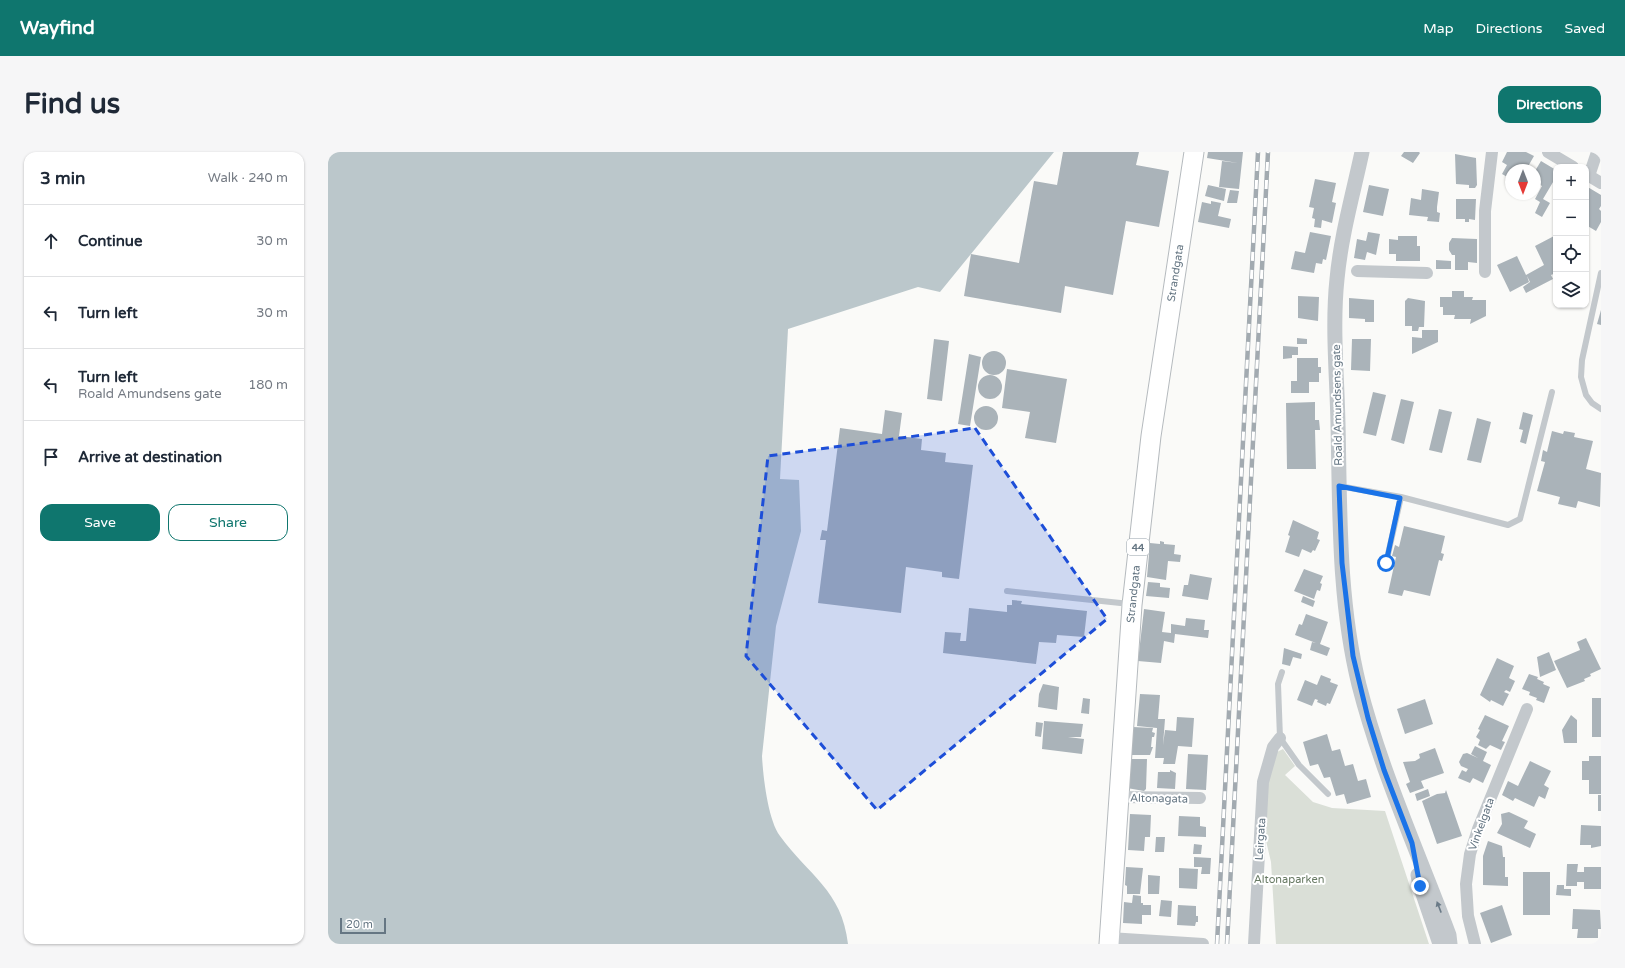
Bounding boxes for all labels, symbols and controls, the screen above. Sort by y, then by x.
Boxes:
text: Wayfind [20,17,95,39]
text: Map [1423,20,1454,37]
text: Directions [1476,20,1543,37]
text: Saved [1565,20,1605,37]
button: Directions [1498,86,1601,123]
text: Find us [24,87,120,121]
north arrow [1505,164,1541,200]
map controls [1553,164,1589,308]
button: + [1553,164,1589,200]
text: 3 min [40,168,85,189]
text: Walk · 240 m [208,170,288,186]
button: − [1553,200,1589,236]
icon: ahead [40,230,62,252]
text: Continue [78,232,142,250]
text: 30 m [256,233,288,249]
button: locate [1553,236,1589,272]
street label: Strandgata [1165,243,1186,303]
button: layers [1553,272,1589,308]
icon: left [40,302,62,324]
text: Turn left [78,304,138,322]
text: 30 m [256,305,288,321]
street label: Roald Amundsens gate [1330,344,1345,466]
text: Turn left [78,368,138,386]
icon: left [40,374,62,396]
text: 180 m [248,377,288,393]
text: Roald Amundsens gate [78,386,222,402]
icon: arrive [40,446,62,468]
text: Arrive at destination [78,448,222,466]
button: Save [40,504,160,541]
button: Share [168,504,288,541]
road number: 44 [1127,539,1149,555]
route start [1377,554,1395,572]
street label: Strandgata [1124,564,1143,624]
street label: Altonagata [1130,791,1188,806]
street label: Vinkelgata [1466,796,1497,852]
street label: Leirgata [1253,817,1268,861]
park label: Altonaparken [1254,873,1324,886]
route end [1411,877,1429,895]
one-way arrow [1435,900,1441,912]
scale bar [340,916,386,935]
text: 20 m [346,918,373,931]

